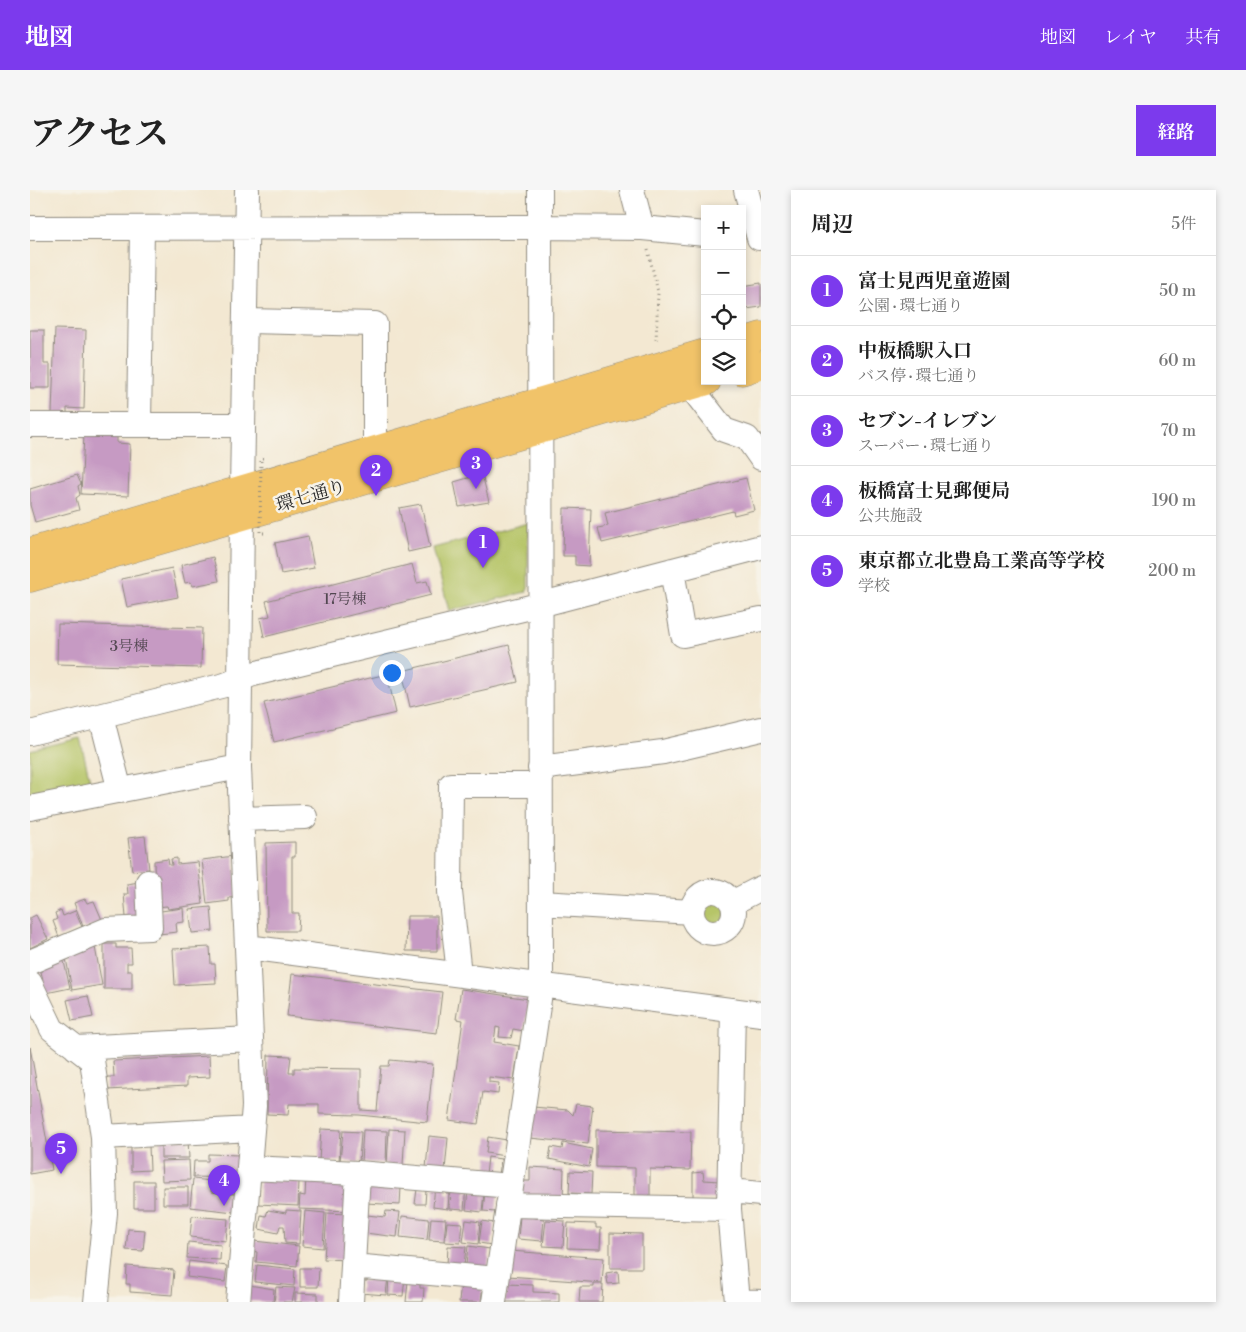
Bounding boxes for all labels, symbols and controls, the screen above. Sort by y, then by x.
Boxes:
text: 地図 [25,23,73,53]
text: 地図 [1040,26,1076,49]
text: レイヤ [1104,26,1157,49]
text: 共有 [1185,26,1221,49]
button: 経路 [1136,105,1216,156]
text: アクセス [30,113,169,156]
map controls [701,205,746,385]
button: + [701,205,746,250]
text: 周辺 [811,212,853,238]
text: 5件 [1171,214,1196,234]
button: − [701,250,746,295]
text: 富士見西児童遊園 [858,269,1010,293]
text: 1 [823,281,831,301]
text: 50 m [1159,281,1196,301]
button: locate [701,295,746,340]
text: 公園 · 環七通り [858,296,963,316]
text: 中板橋駅入口 [858,339,972,363]
button: layers [701,340,746,385]
text: 2 [822,351,832,371]
text: 60 m [1158,351,1196,371]
text: バス停 · 環七通り [858,366,979,386]
text: セブン-イレブン [858,409,997,433]
text: 3 [822,421,832,441]
text: 70 m [1160,421,1196,441]
text: スーパー · 環七通り [858,436,994,456]
pin: 3 [460,448,492,489]
pin: 2 [360,455,392,496]
street label: 環七通り [273,475,349,517]
text: 板橋富士見郵便局 [858,479,1010,503]
text: 4 [822,491,832,511]
text: 190 m [1152,491,1196,511]
text: 公共施設 [858,506,922,526]
pin: 1 [467,527,499,568]
text: 東京都立北豊島工業高等学校 [858,549,1105,573]
text: 5 [822,561,832,581]
text: 200 m [1148,561,1196,581]
text: 学校 [858,576,890,596]
house number: 17号棟 [323,590,367,609]
house number: 3号棟 [110,637,148,656]
your location [379,660,405,686]
pin: 5 [45,1133,77,1174]
pin: 4 [208,1165,240,1206]

